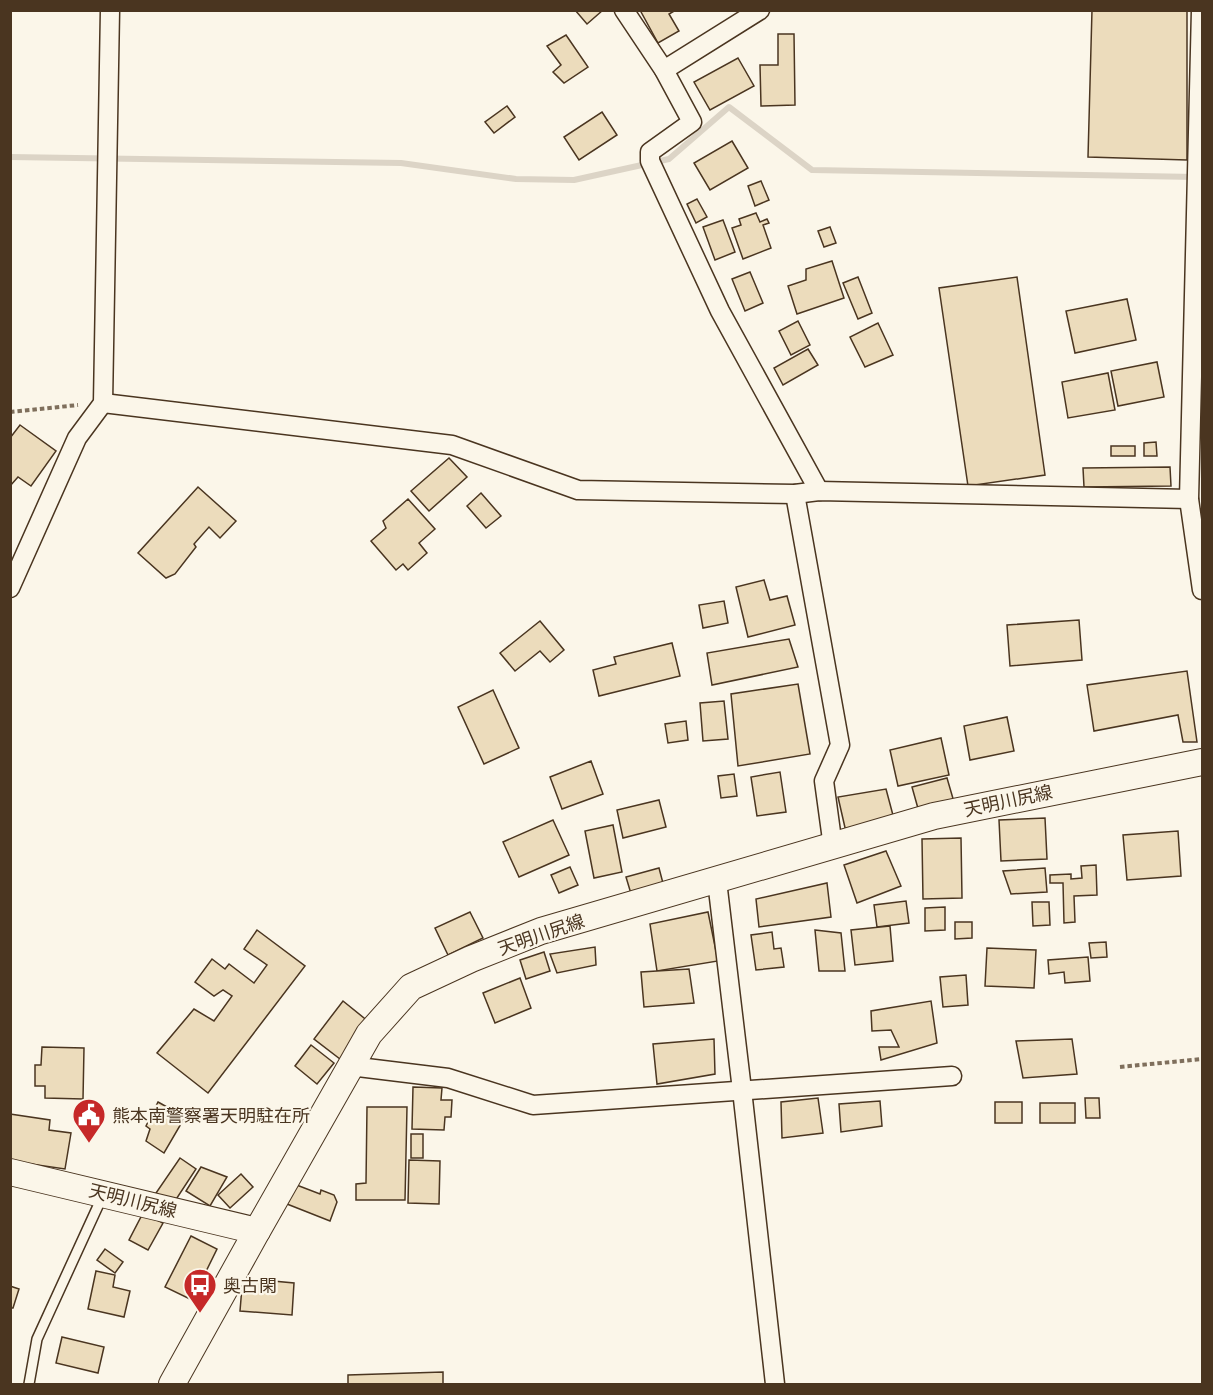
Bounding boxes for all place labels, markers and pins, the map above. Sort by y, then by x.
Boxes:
public building icon: 熊本南警察署天明駐在所 [71,1097,107,1144]
place label: 熊本南警察署天明駐在所 [112,1103,310,1127]
bus stop icon: 奥古閑 [182,1267,218,1314]
place label: 奥古閑 [223,1273,277,1297]

